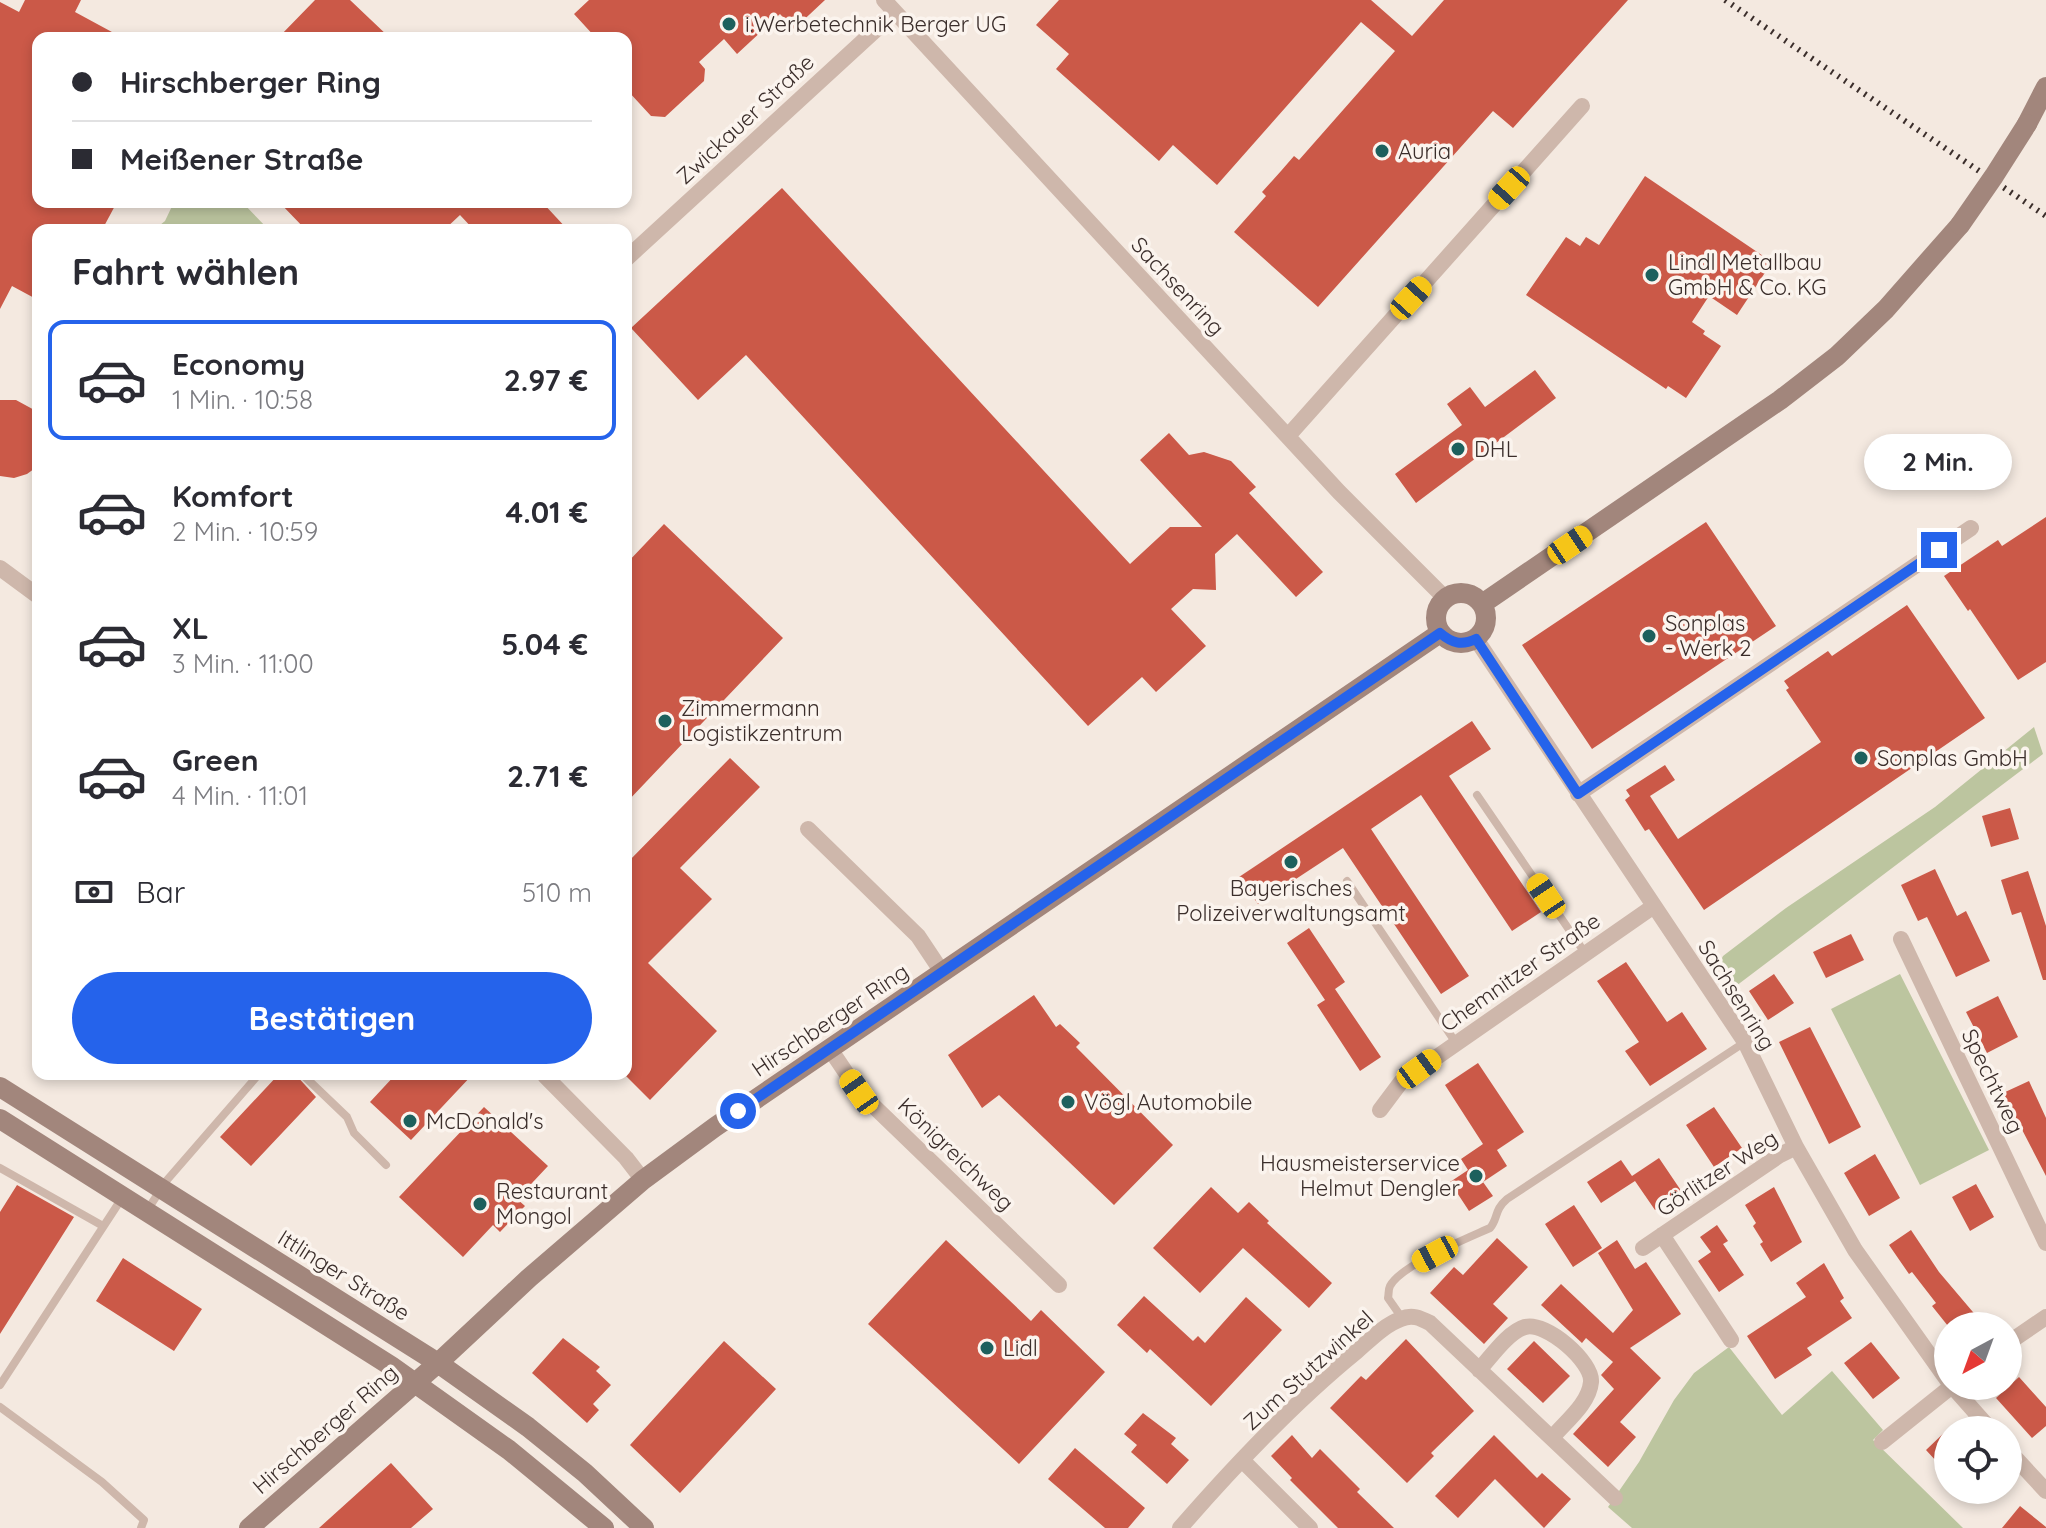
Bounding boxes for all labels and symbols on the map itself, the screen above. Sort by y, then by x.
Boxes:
place label: i.Werbetechnik Berger UG [745,10,1006,38]
marker: i.Werbetechnik Berger UG [720,15,738,33]
street label: Zwickauer Straße [670,48,820,190]
place label: Auria [1398,137,1451,165]
marker: Auria [1373,142,1391,160]
car [1484,162,1534,214]
street label: Sachsenring [1125,231,1231,341]
place label: Lindl Metallbau GmbH & Co. KG [1668,248,1827,301]
marker: Lindl Metallbau GmbH & Co. KG [1643,266,1661,284]
car [1386,272,1436,324]
callout: 2 Min. [1865,434,2013,490]
place label: DHL [1474,435,1518,463]
marker: DHL [1449,440,1467,458]
car [1543,522,1597,568]
route end [1921,532,1957,568]
place label: Sonplas - Werk 2 [1665,609,1751,662]
marker: Sonplas - Werk 2 [1640,627,1658,645]
place label: Zimmermann Logistikzentrum [681,694,843,747]
marker: Zimmermann Logistikzentrum [656,712,674,730]
place label: Sonplas GmbH [1877,744,2028,772]
marker: Sonplas GmbH [1852,749,1870,767]
marker: Bayerisches Polizeiverwaltungsamt [1282,853,1300,871]
car [1523,869,1569,923]
place label: Bayerisches Polizeiverwaltungsamt [1176,874,1406,927]
street label: Chemnitzer Straße [1435,906,1605,1038]
street label: Sachsenring [1692,935,1782,1055]
street label: Hirschberger Ring [746,957,914,1083]
street label: Spechtweg [1956,1024,2030,1138]
car [1393,1045,1445,1093]
car [835,1065,883,1119]
place label: Vögl Automobile [1084,1088,1253,1116]
street label: Königreichweg [892,1092,1020,1216]
route start [720,1093,756,1129]
marker: Vögl Automobile [1059,1093,1077,1111]
place label: McDonald's [426,1107,544,1135]
marker: McDonald's [401,1112,419,1130]
street label: Görlitzer Weg [1651,1124,1783,1222]
place label: Hausmeisterservice Helmut Dengler [1260,1149,1461,1202]
marker: Hausmeisterservice Helmut Dengler [1467,1167,1485,1185]
place label: Restaurant Mongol [496,1177,608,1230]
marker: Restaurant Mongol [471,1195,489,1213]
street label: Ittlinger Straße [273,1223,415,1327]
car [1408,1232,1462,1276]
street label: Zum Stutzwinkel [1237,1304,1379,1436]
north arrow [1934,1312,2022,1400]
place label: Lidl [1003,1334,1038,1362]
marker: Lidl [978,1339,996,1357]
street label: Hirschberger Ring [247,1358,403,1500]

